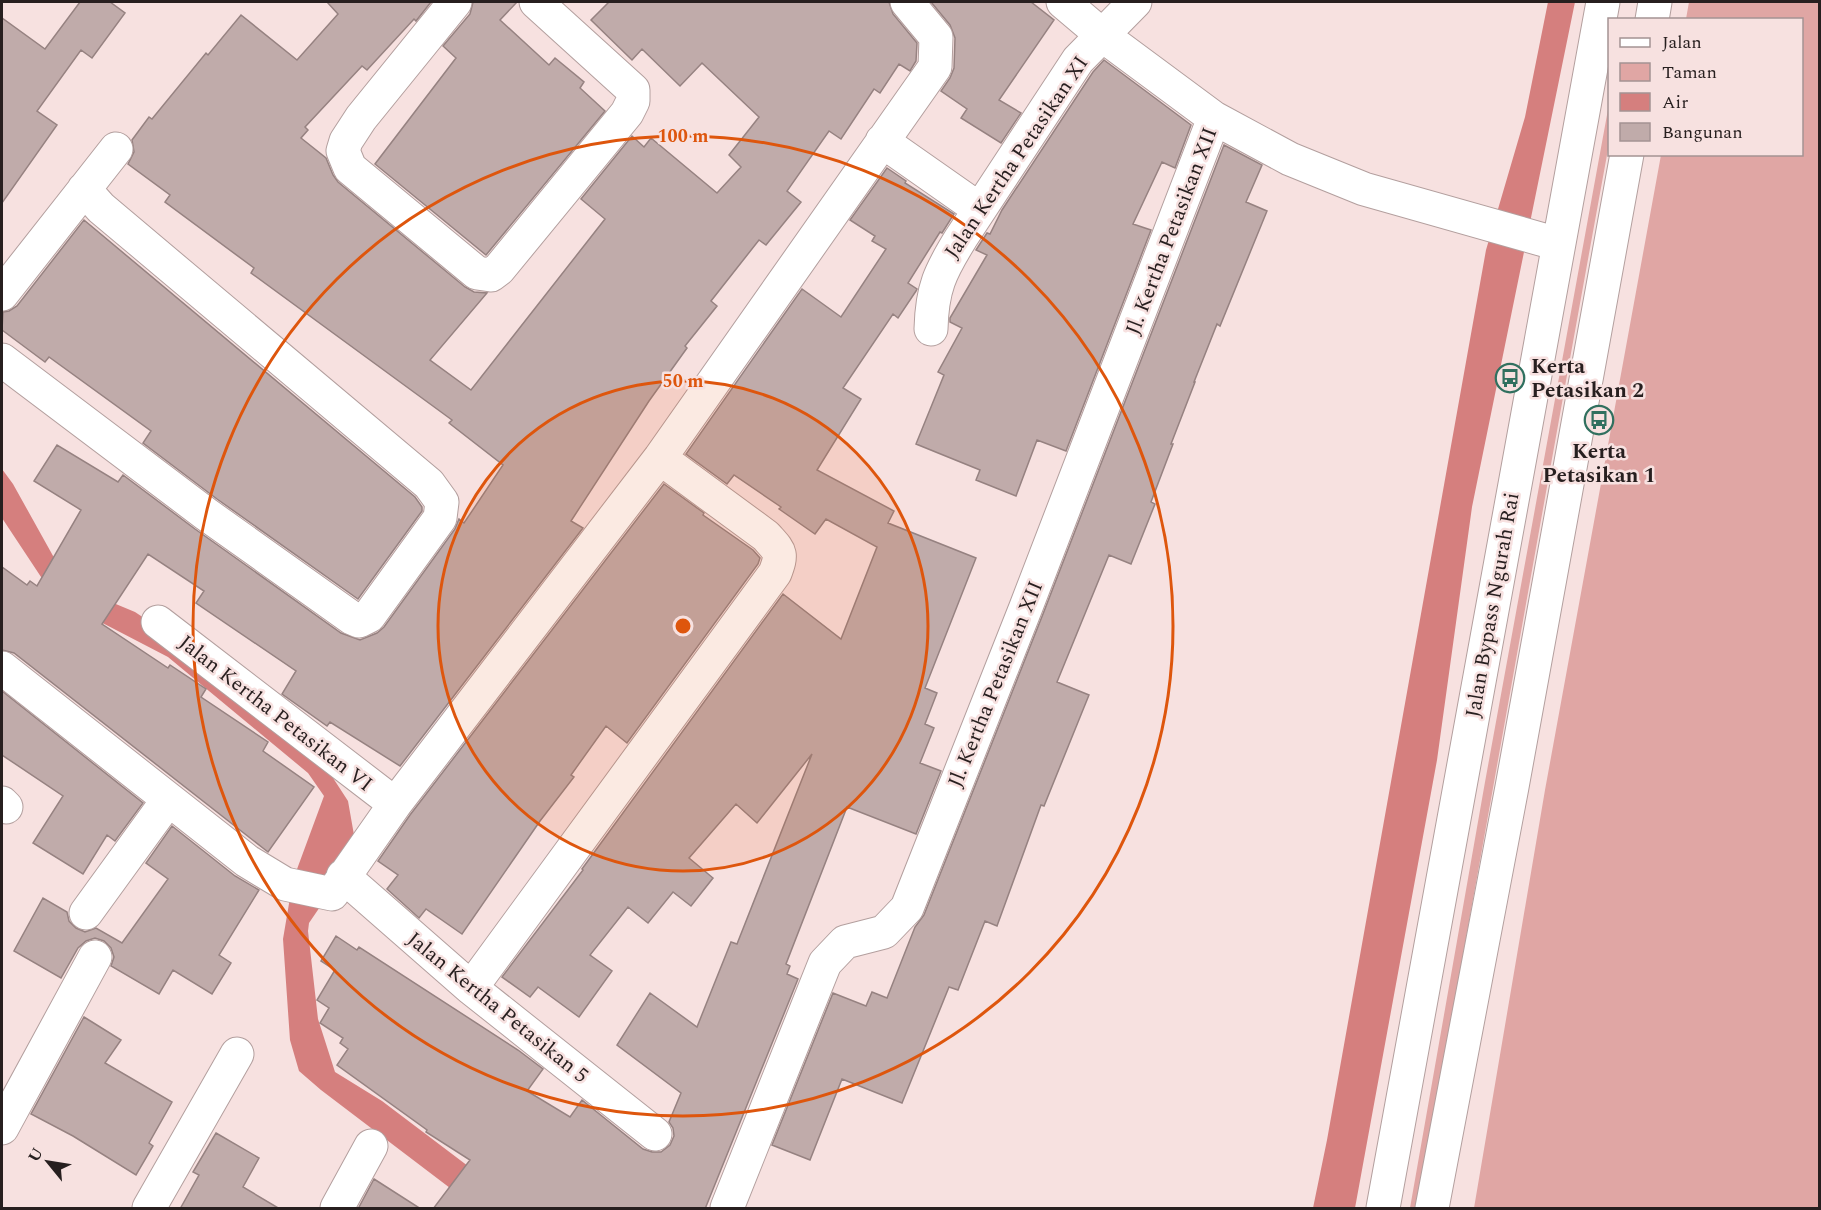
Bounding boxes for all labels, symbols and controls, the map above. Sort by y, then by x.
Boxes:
legend [1608,18,1803,156]
text: Jalan [1662,29,1702,56]
street label: Jalan Kertha Petasikan XI [937,49,1097,266]
text: Taman [1662,59,1717,86]
text: Air [1662,89,1688,116]
text: Bangunan [1662,119,1743,146]
text: 100 m [657,123,709,150]
street label: Jl. Kertha Petasikan XII [1118,123,1226,340]
place label: Kerta Petasikan 2 [1531,351,1644,407]
bus stop icon: Kerta Petasikan 2 [1494,362,1526,394]
text: 50 m [663,368,703,395]
bus stop icon: Kerta Petasikan 1 [1583,404,1615,436]
place label: Kerta Petasikan 1 [1543,436,1655,492]
street label: Jalan Bypass Ngurah Rai [1457,490,1529,720]
street label: Jl. Kertha Petasikan XII [940,576,1052,792]
centre of rings [673,616,693,636]
street label: Jalan Kertha Petasikan VI [171,628,380,800]
street label: Jalan Kertha Petasikan 5 [399,924,595,1091]
north arrow [18,1132,78,1192]
text: U [22,1143,50,1167]

